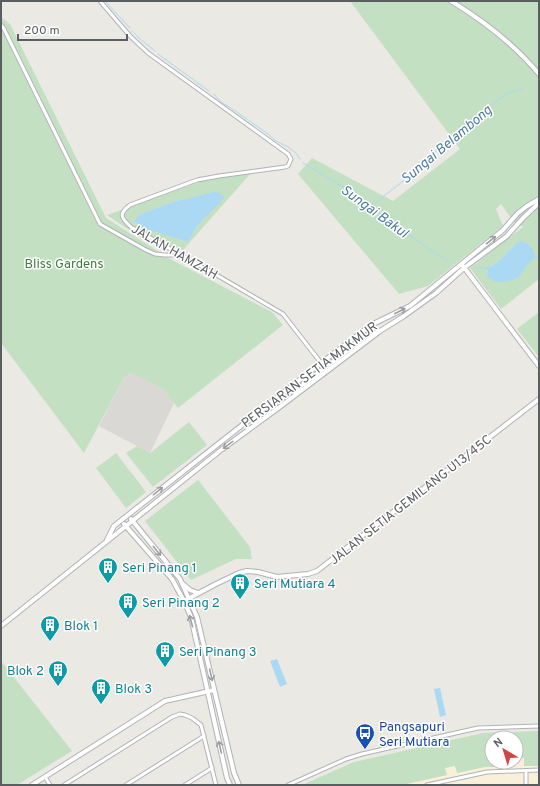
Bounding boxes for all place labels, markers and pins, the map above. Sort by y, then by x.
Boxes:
building icon: Seri Pinang 1 [97,556,119,584]
place label: Seri Pinang 1 [122,561,197,577]
building icon: Seri Mutiara 4 [229,572,251,600]
place label: Seri Mutiara 4 [254,577,336,593]
building icon: Seri Pinang 2 [117,591,139,619]
place label: Seri Pinang 2 [142,596,220,612]
building icon: Blok 1 [39,614,61,642]
place label: Blok 1 [64,619,98,635]
building icon: Seri Pinang 3 [154,640,176,668]
place label: Seri Pinang 3 [179,645,257,661]
building icon: Blok 2 [47,659,69,687]
place label: Blok 2 [7,664,44,680]
building icon: Blok 3 [90,677,112,705]
place label: Blok 3 [115,682,152,698]
place label: Pangsapuri Seri Mutiara [379,720,449,751]
bus stop icon: Pangsapuri Seri Mutiara [354,722,376,750]

